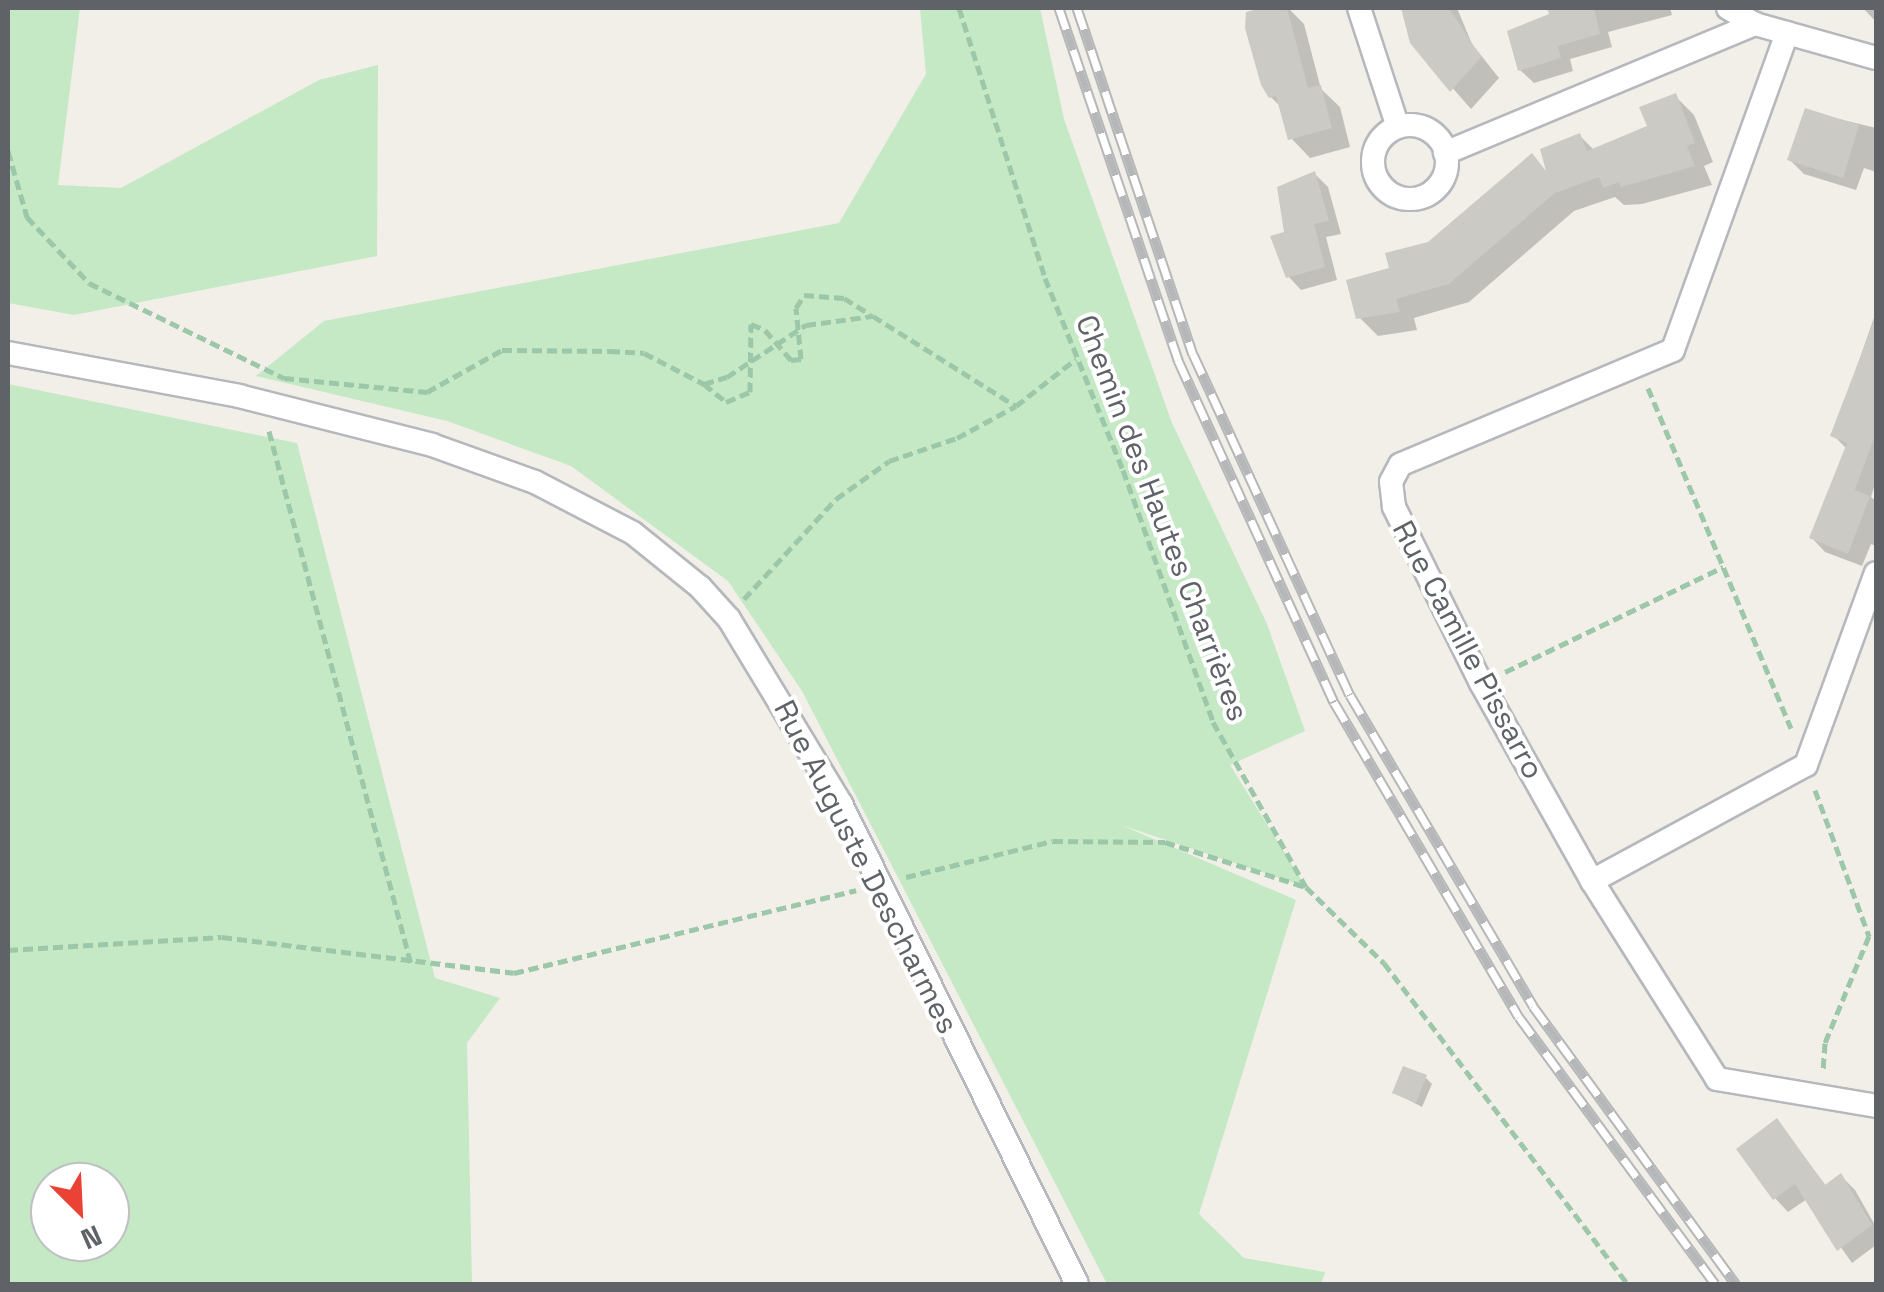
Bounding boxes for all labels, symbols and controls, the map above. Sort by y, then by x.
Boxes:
street label: Chemin des Hautes Charrières [1068,310,1256,726]
street label: Rue Camille Pissarro [1385,515,1551,785]
street label: Rue Auguste Descharmes [766,694,966,1040]
north arrow [30,1162,130,1262]
text: N [76,1217,107,1258]

